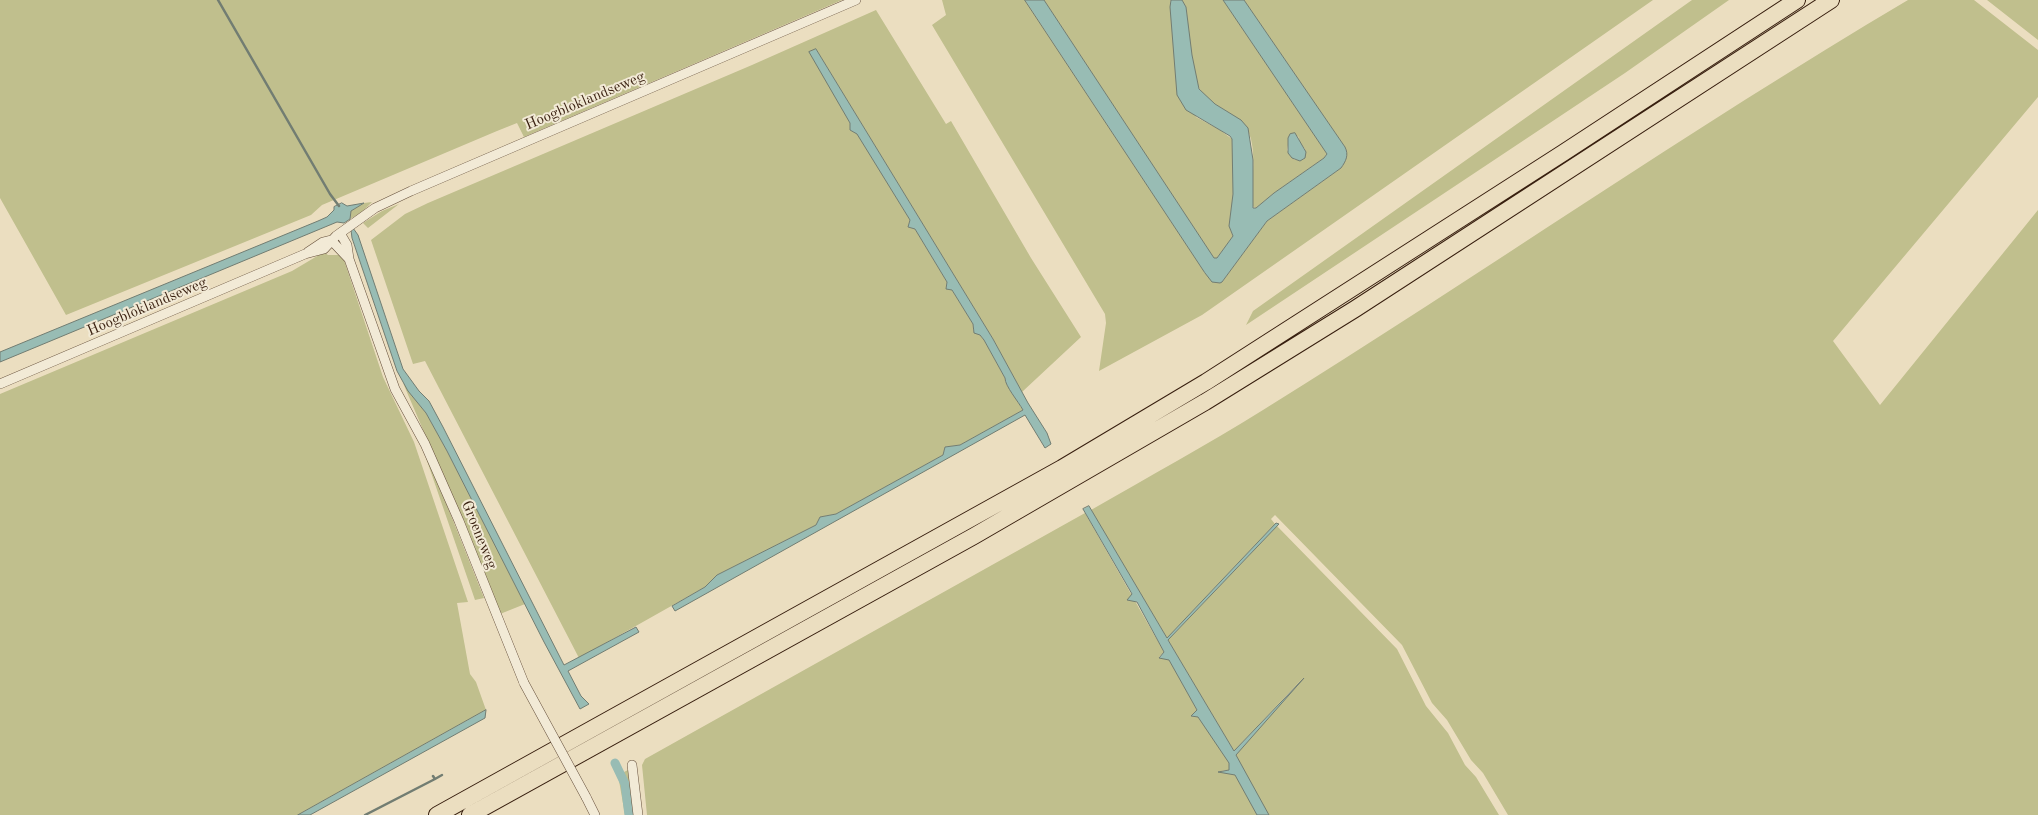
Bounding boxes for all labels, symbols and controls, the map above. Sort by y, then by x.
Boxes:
street label: Hoogbloklandseweg [522,68,648,134]
street label: Hoogbloklandseweg [84,274,210,340]
street label: Groeneweg [457,498,501,572]

